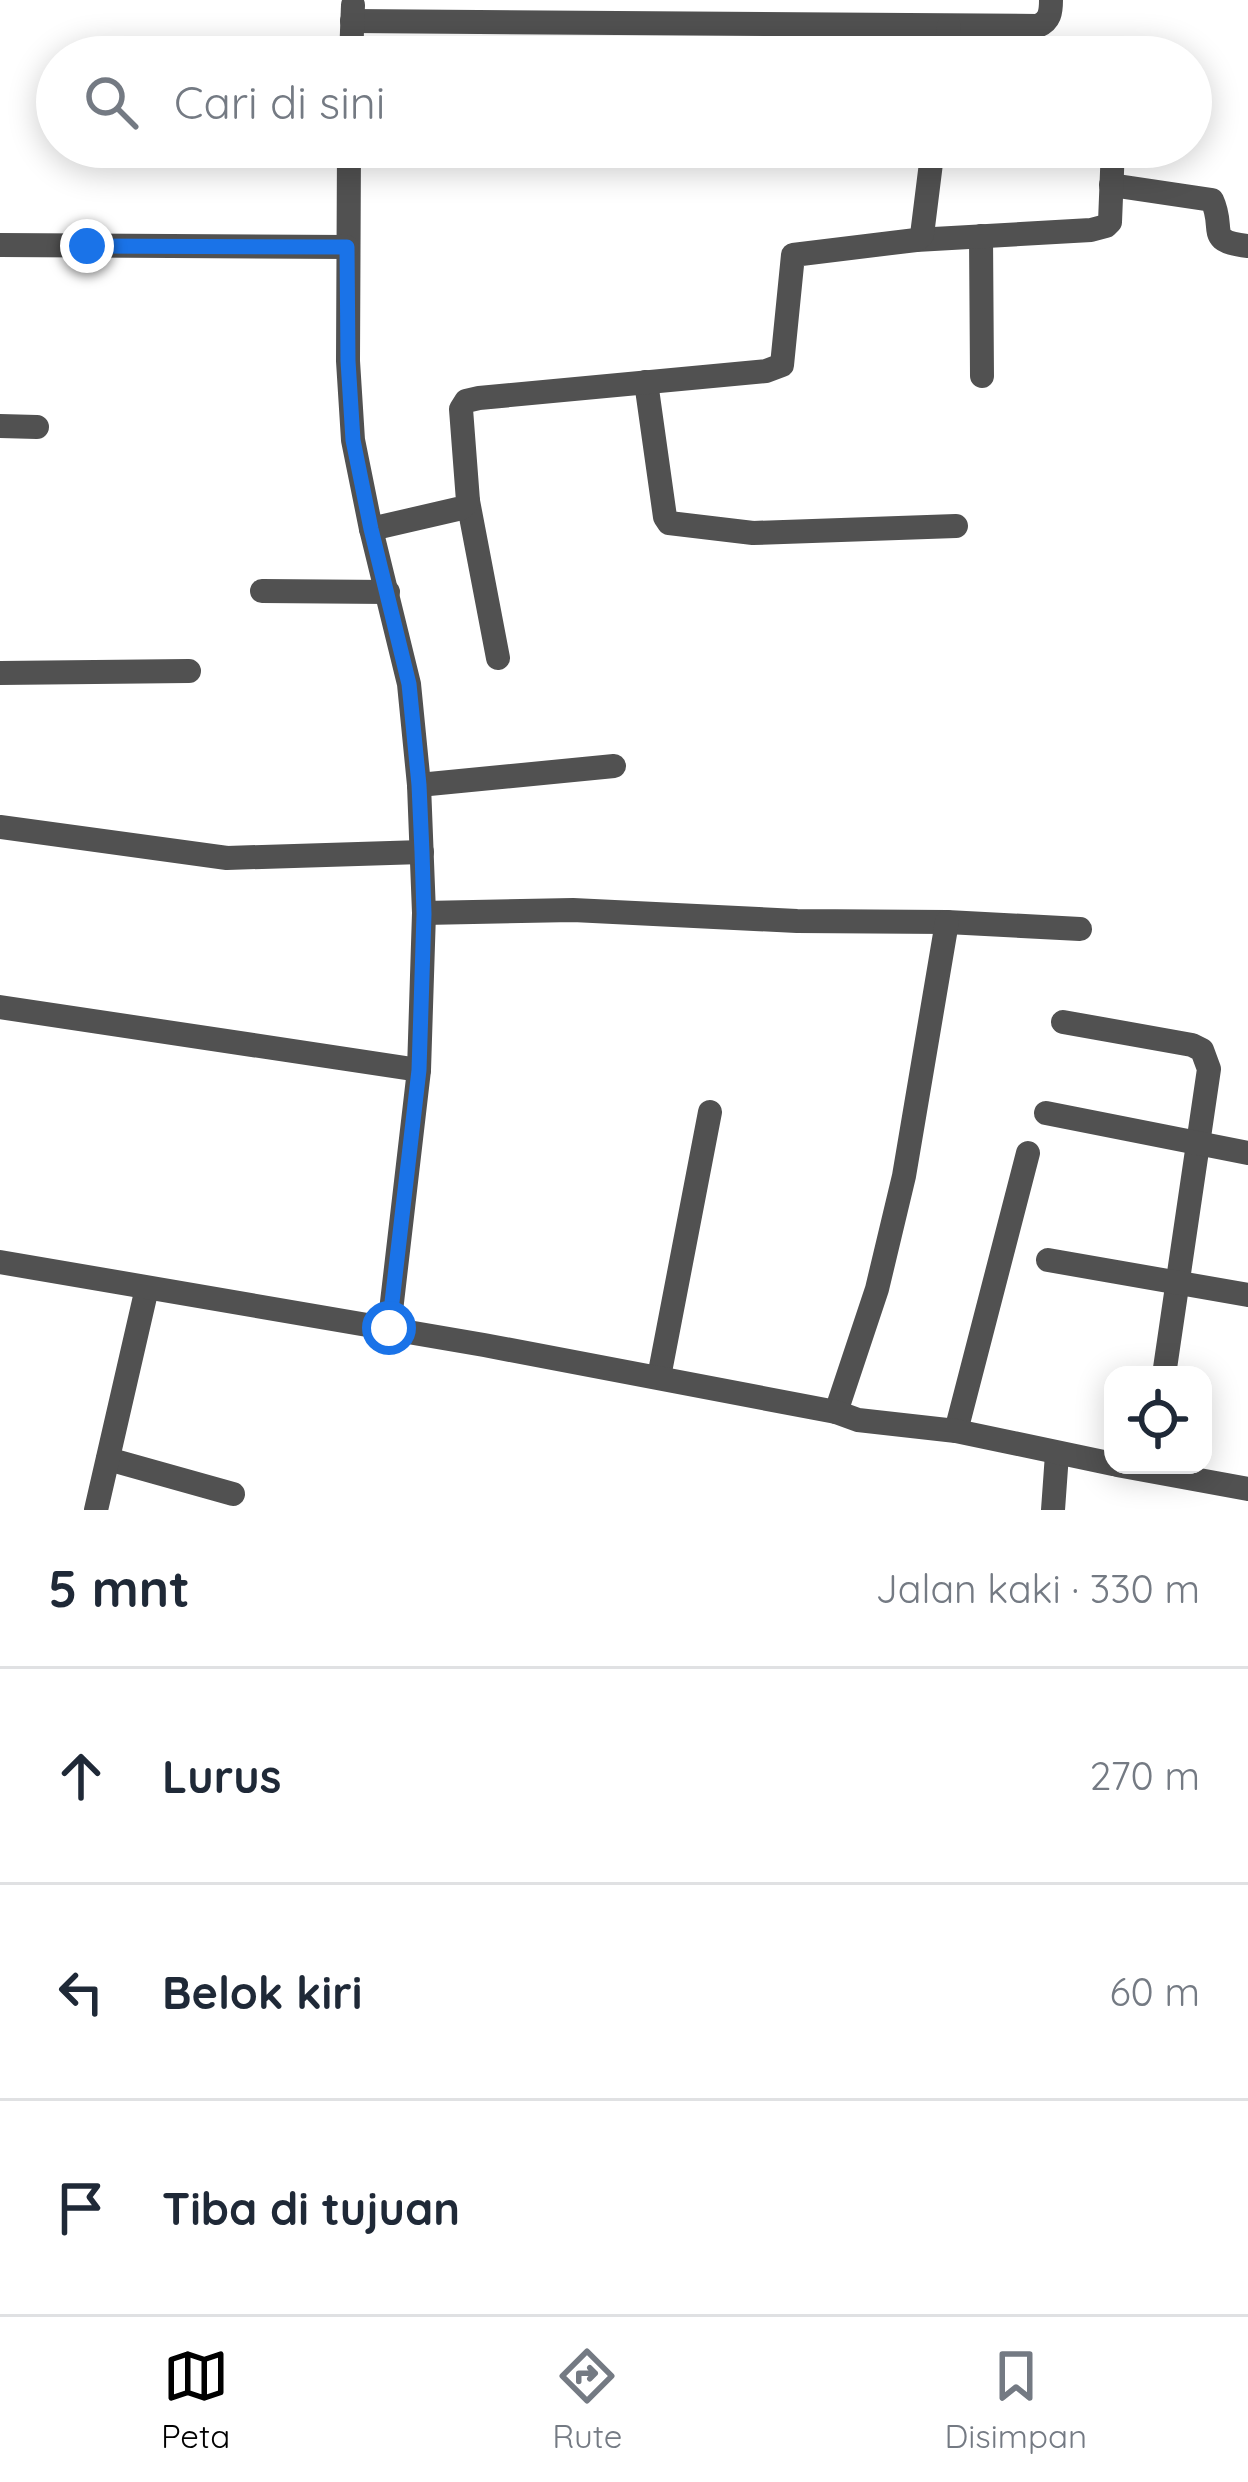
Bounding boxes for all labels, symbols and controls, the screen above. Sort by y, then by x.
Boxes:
search box [36,36,1212,168]
icon: search [78,69,144,135]
text: Cari di sini [174,74,385,130]
route end [60,219,114,273]
route start [362,1301,416,1355]
map controls [1104,1366,1212,1474]
button: locate [1104,1366,1212,1474]
text: 5 mnt [48,1556,190,1620]
text: Jalan kaki · 330 m [876,1564,1200,1613]
icon: ahead [48,1743,114,1809]
text: Lurus [162,1748,281,1804]
text: 270 m [1090,1751,1200,1800]
icon: left [48,1959,114,2025]
text: Belok kiri [162,1964,362,2020]
text: 60 m [1110,1967,1200,2016]
icon: arrive [48,2175,114,2241]
text: Tiba di tujuan [162,2180,460,2236]
tab: Peta [161,2343,230,2456]
tab: Rute [552,2343,622,2456]
tab: Disimpan [944,2343,1087,2456]

